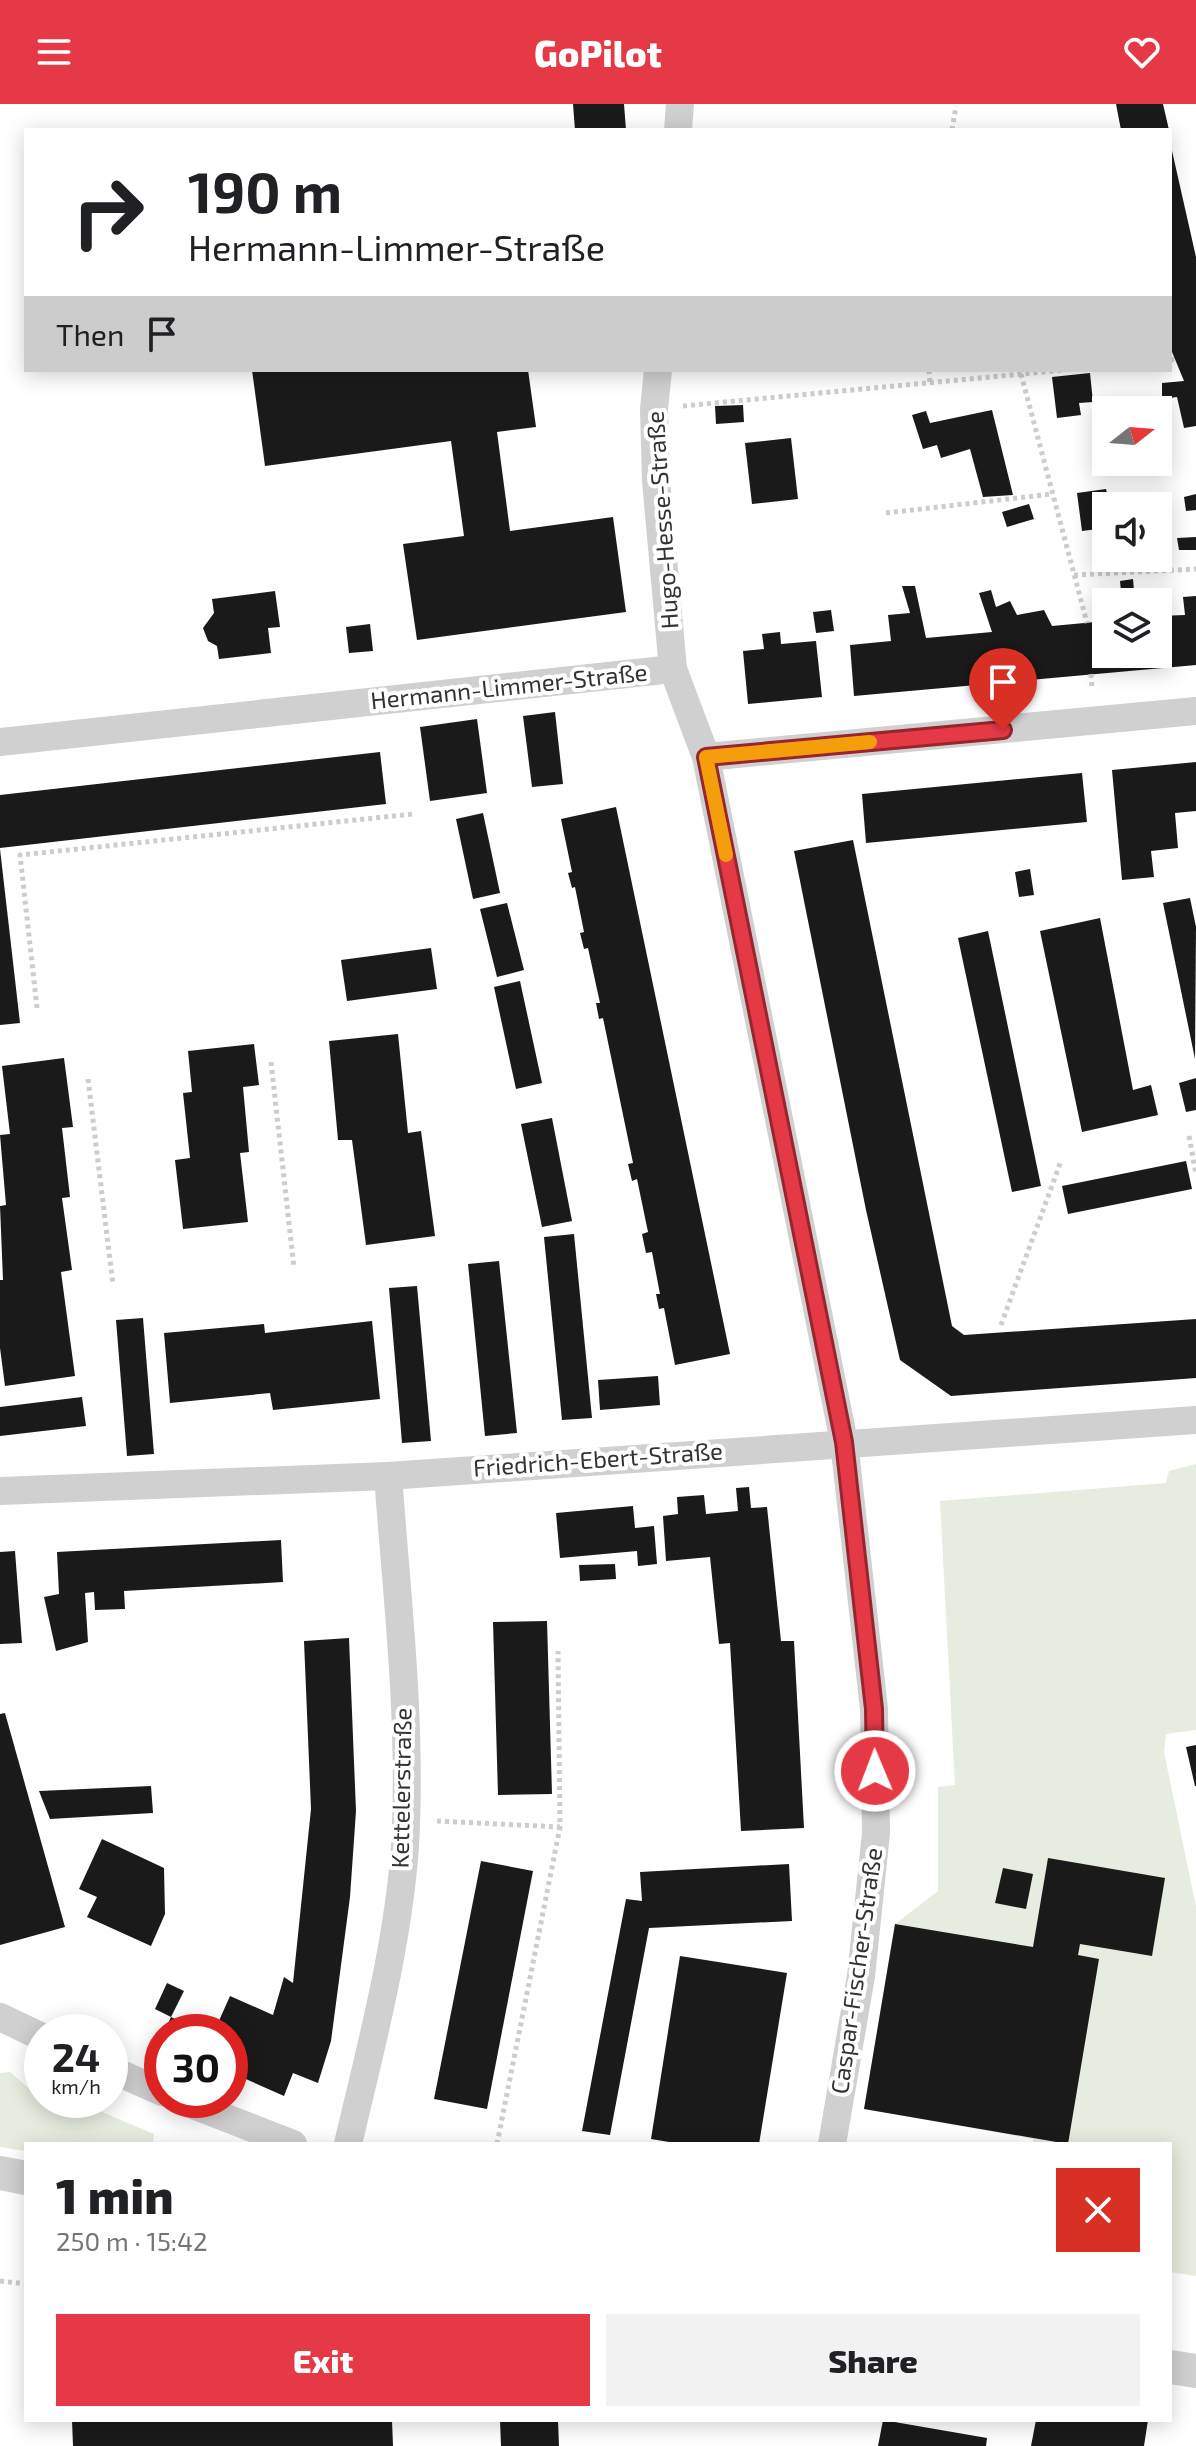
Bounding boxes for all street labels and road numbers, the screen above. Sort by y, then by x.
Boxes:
street label: Hugo-Hesse-Straße [639,410,684,630]
street label: Hermann-Limmer-Straße [369,657,649,714]
street label: Friedrich-Ebert-Straße [472,1435,724,1482]
street label: Kettelerstraße [385,1707,416,1869]
street label: Caspar-Fischer-Straße [824,1846,887,2096]

